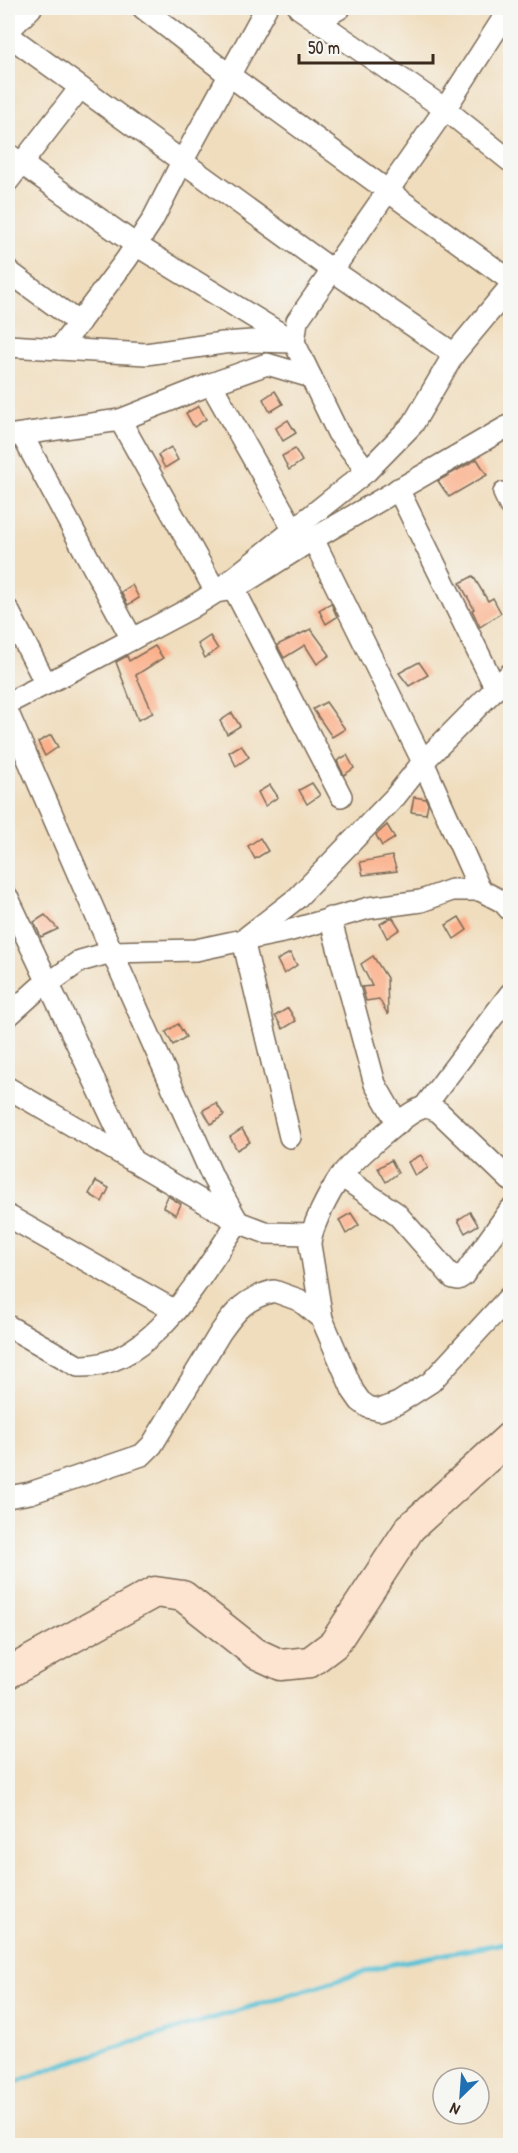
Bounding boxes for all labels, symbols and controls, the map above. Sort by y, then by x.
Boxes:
scale bar [299,27,432,65]
text: 50 m [308,35,340,60]
north arrow [431,2066,491,2126]
text: N [446,2098,463,2121]

